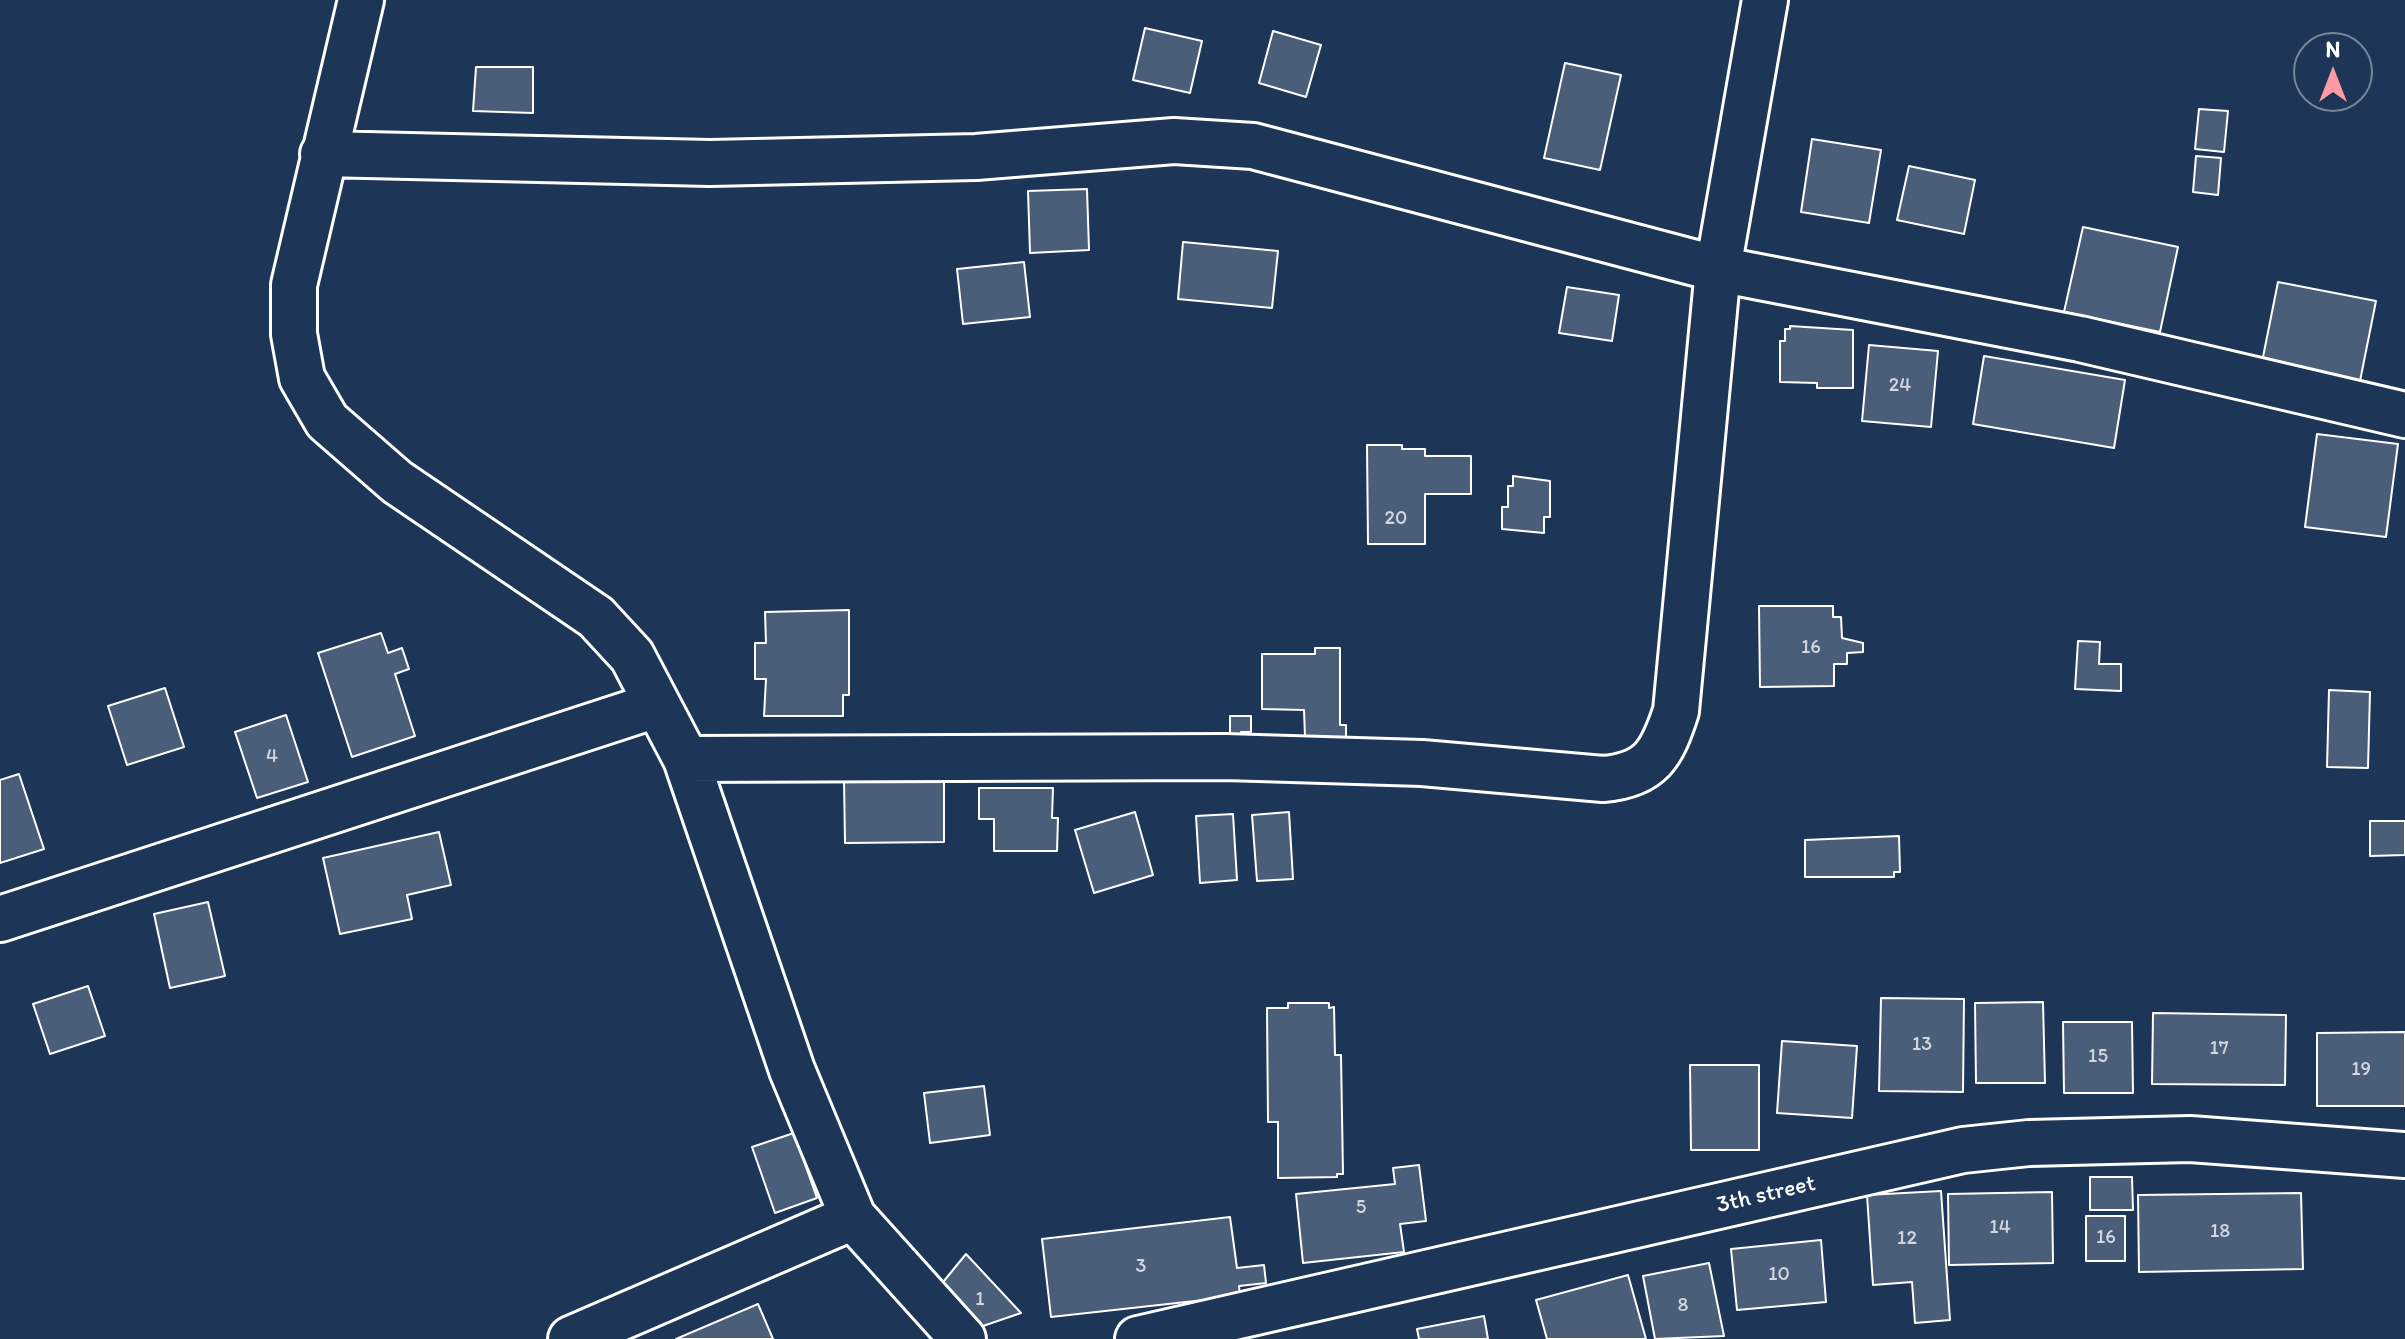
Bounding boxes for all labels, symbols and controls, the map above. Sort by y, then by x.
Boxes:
north arrow [2293,32,2373,112]
text: N [2326,36,2340,63]
house number: 24 [1889,374,1911,398]
house number: 20 [1385,507,1407,531]
house number: 16 [1801,636,1821,660]
house number: 4 [266,745,278,769]
house number: 13 [1912,1033,1932,1057]
house number: 17 [2209,1037,2229,1061]
house number: 15 [2088,1045,2108,1069]
house number: 19 [2351,1058,2371,1082]
street label: 3th street [1714,1170,1818,1220]
house number: 5 [1356,1196,1366,1220]
house number: 14 [1989,1216,2011,1240]
house number: 18 [2210,1220,2230,1244]
house number: 16 [2096,1226,2116,1250]
house number: 12 [1897,1227,1917,1251]
house number: 3 [1136,1255,1146,1279]
house number: 10 [1768,1263,1790,1287]
house number: 1 [975,1288,985,1312]
house number: 8 [1678,1294,1688,1318]

